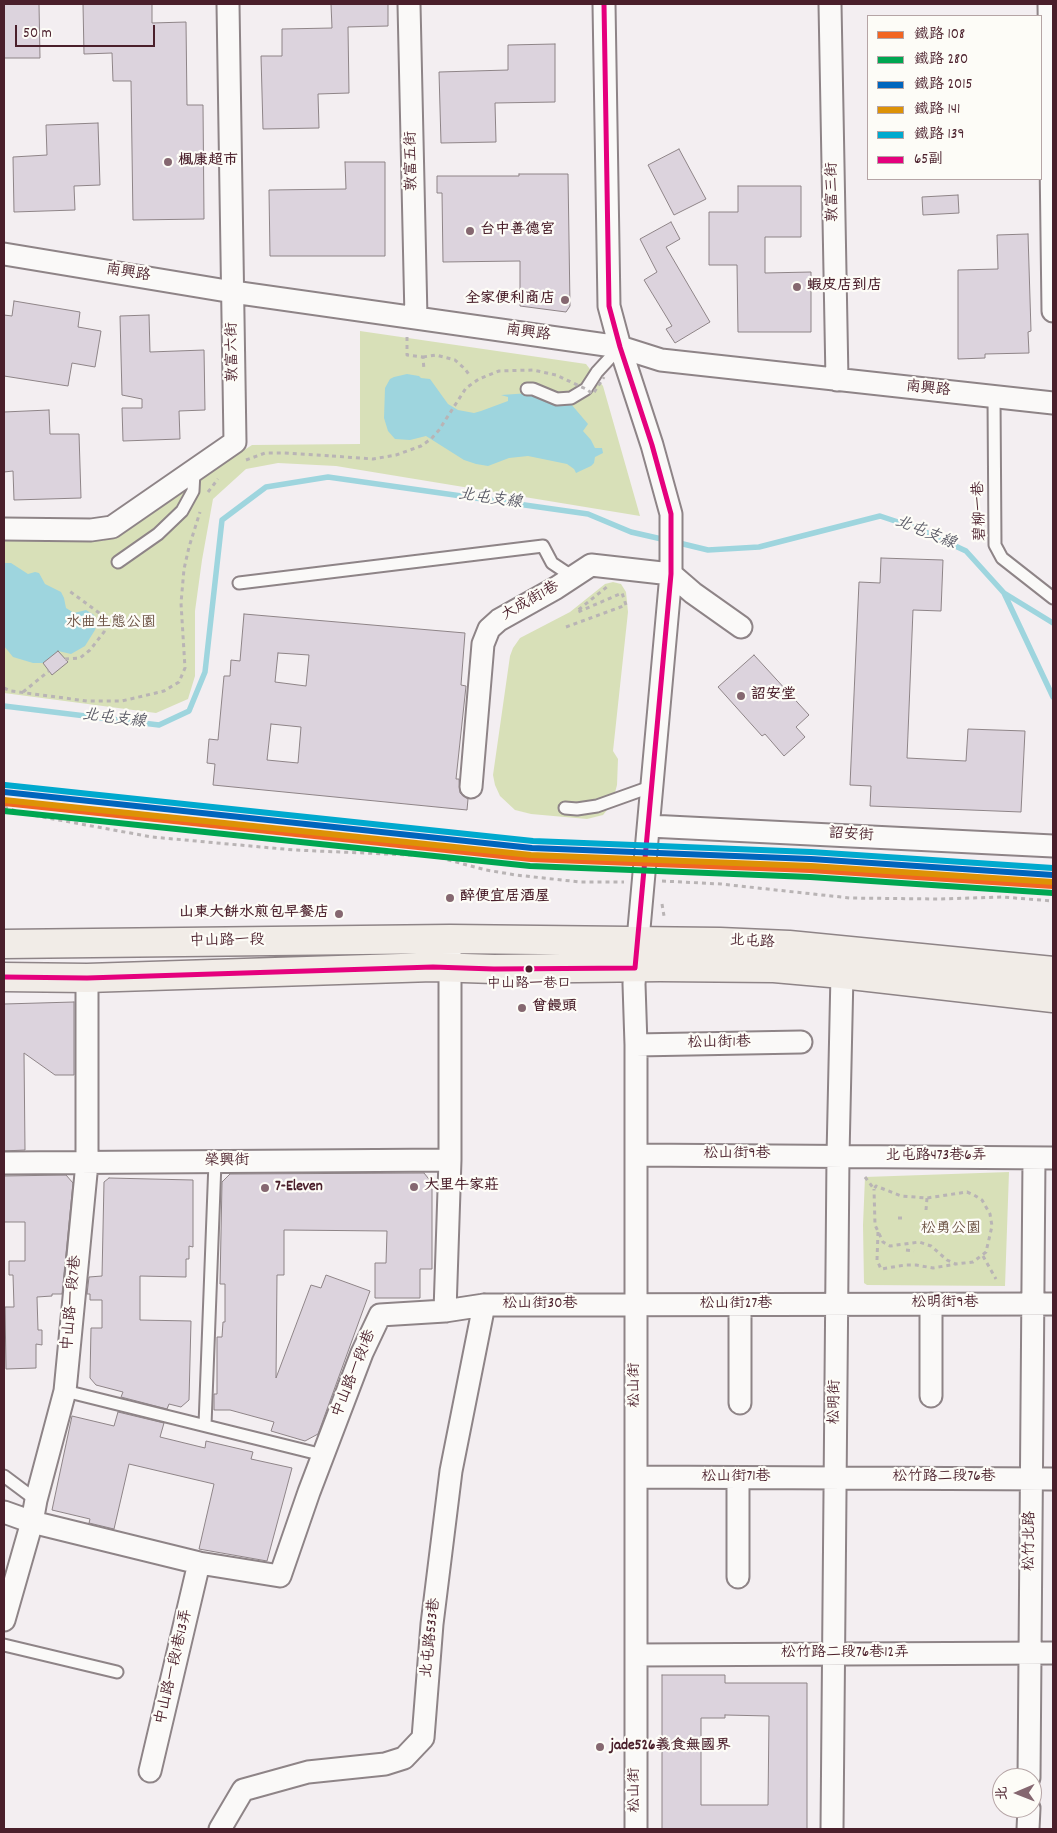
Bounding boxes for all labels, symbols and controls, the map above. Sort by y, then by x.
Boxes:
scale bar [18,15,158,47]
legend [867,15,1042,180]
text: 50 m [23,23,52,45]
text: 鐵路 108 [914,24,965,46]
text: 鐵路 280 [914,49,968,71]
text: 鐵路 2015 [914,74,972,96]
text: 鐵路 141 [914,99,960,121]
text: 鐵路 139 [914,124,964,146]
street label: 敦富五街 [403,131,423,191]
text: 65副 [914,149,943,171]
place label: 楓康超市 [178,153,238,171]
marker: 楓康超市 [162,156,174,168]
street label: 敦富三街 [824,162,844,222]
place label: 台中善德宮 [480,222,555,240]
marker: 台中善德宮 [464,225,476,237]
street label: 南興路 [104,262,152,286]
place label: 蝦皮店到店 [807,278,882,296]
marker: 蝦皮店到店 [791,281,803,293]
place label: 全家便利商店 [465,291,555,309]
marker: 全家便利商店 [559,294,571,306]
street label: 敦富六街 [224,322,244,382]
street label: 南興路 [504,322,552,346]
street label: 南興路 [905,379,951,401]
street label: 碧柳一巷 [971,481,991,541]
water label: 北屯支線 [457,486,523,514]
water label: 北屯支線 [892,513,958,555]
street label: 大成街1巷 [499,578,563,626]
park label: 水曲生態公園 [66,615,156,633]
place label: 詔安堂 [751,687,796,705]
marker: 詔安堂 [735,690,747,702]
water label: 北屯支線 [81,707,147,733]
street label: 詔安街 [828,826,874,846]
place label: 醉便宜居酒屋 [460,889,550,907]
marker: 醉便宜居酒屋 [444,892,456,904]
place label: 山東大餅水煎包早餐店 [179,905,329,923]
marker: 山東大餅水煎包早餐店 [333,908,345,920]
street label: 中山路一段 [189,932,265,952]
street label: 北屯路 [729,933,775,953]
marker: 中山路一巷口 [524,964,534,974]
place label: 中山路一巷口 [487,977,571,993]
place label: 曾饅頭 [532,999,577,1017]
marker: 曾饅頭 [516,1002,528,1014]
street label: 松山街1巷 [687,1034,751,1054]
street label: 松山街9巷 [704,1146,770,1164]
street label: 北屯路473巷6弄 [886,1148,986,1166]
street label: 榮興街 [204,1153,250,1171]
place label: 大里牛家莊 [424,1178,499,1196]
place label: 7-Eleven [275,1179,323,1197]
marker: 大里牛家莊 [408,1181,420,1193]
marker: 7-Eleven [259,1182,271,1194]
park label: 松勇公園 [921,1221,981,1239]
street label: 中山路一段7巷 [60,1255,86,1351]
street label: 松明街9巷 [912,1295,978,1313]
street label: 松山街30巷 [503,1296,577,1314]
street label: 松山街27巷 [700,1296,772,1314]
street label: 中山路一段1巷 [329,1327,381,1421]
street label: 松山街 [627,1363,645,1407]
street label: 松明街 [827,1379,845,1425]
street label: 松山街71巷 [701,1469,771,1487]
street label: 松竹路二段76巷 [892,1469,996,1487]
street label: 松竹北路 [1021,1511,1041,1571]
street label: 北屯路533巷 [419,1597,445,1679]
street label: 中山路一段1巷13弄 [153,1607,197,1727]
street label: 松竹路二段76巷12弄 [781,1645,909,1663]
place label: jade526義食無國界 [610,1738,730,1756]
marker: jade526義食無國界 [594,1741,606,1753]
street label: 松山街 [627,1768,645,1812]
north arrow [992,1768,1042,1818]
text: 北 [993,1786,1013,1800]

